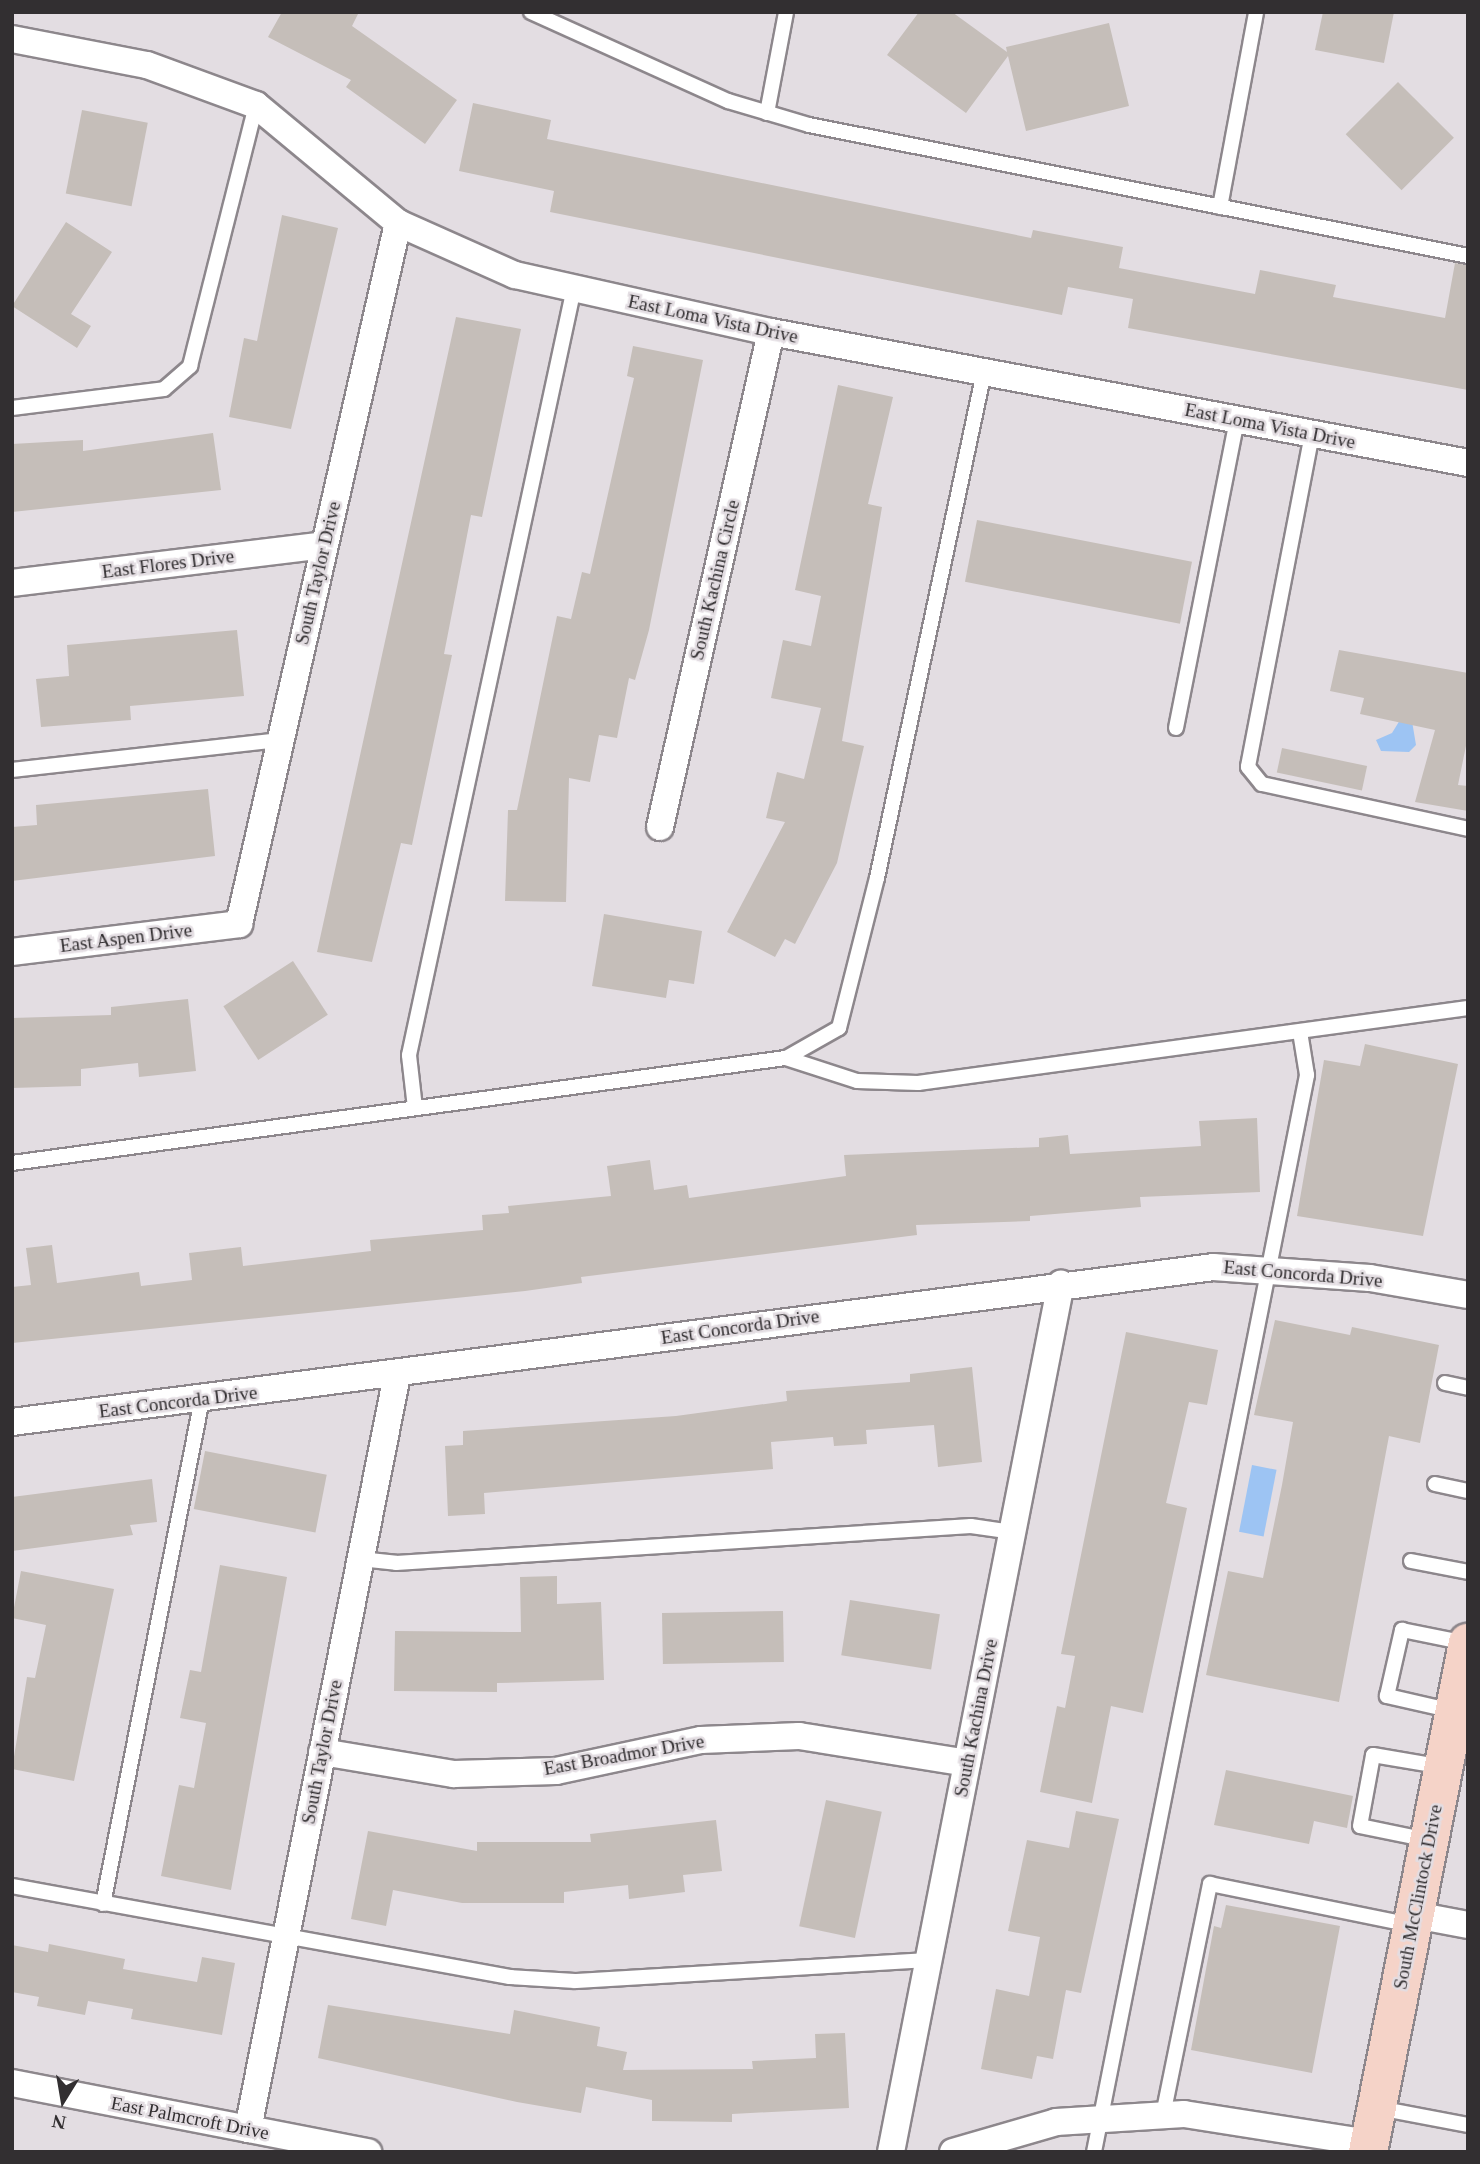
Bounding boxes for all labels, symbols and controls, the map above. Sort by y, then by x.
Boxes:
street label: East Loma Vista Drive [626,290,800,348]
street label: East Loma Vista Drive [1183,398,1357,454]
street label: South Kachina Circle [685,498,745,662]
street label: South Taylor Drive [290,499,346,647]
street label: East Flores Drive [101,545,235,583]
street label: East Aspen Drive [58,919,194,957]
street label: East Concorda Drive [1223,1256,1383,1292]
street label: East Concorda Drive [660,1305,820,1349]
street label: East Concorda Drive [98,1381,258,1423]
street label: South Kachina Drive [950,1637,1002,1799]
street label: South Taylor Drive [297,1678,347,1826]
street label: East Broadmor Drive [542,1730,706,1780]
street label: South McClintock Drive [1389,1803,1447,1991]
north arrow [28,2066,98,2136]
street label: East Palmcroft Drive [109,2092,271,2144]
text: N [50,2110,68,2134]

